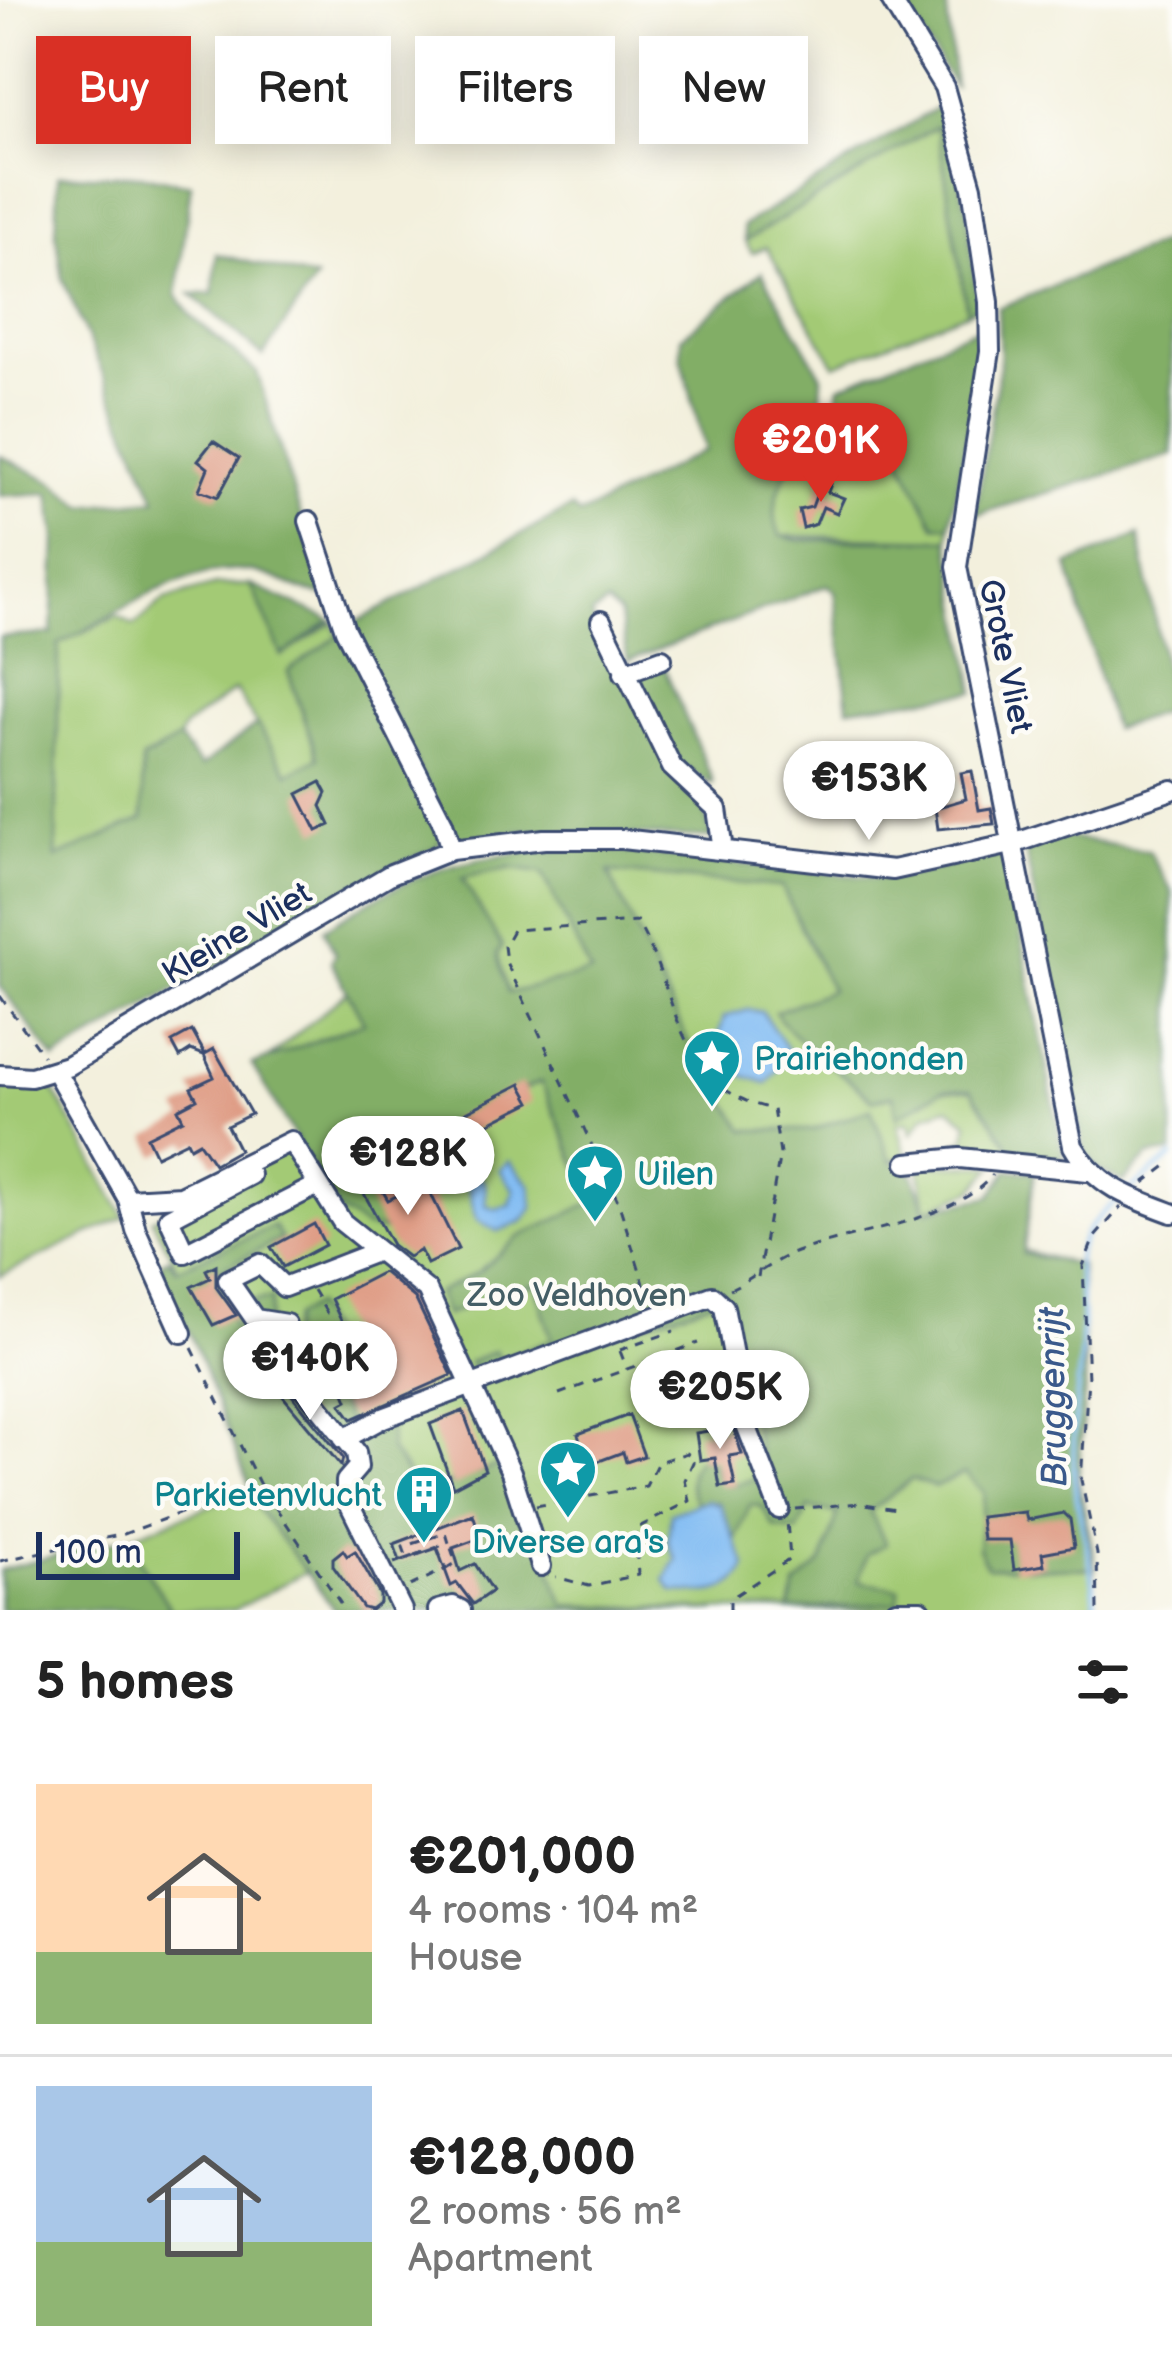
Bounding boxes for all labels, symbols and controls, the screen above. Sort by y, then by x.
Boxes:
chip: Buy [36,36,191,144]
chip: Rent [215,36,391,144]
chip: Filters [415,36,615,144]
chip: New [639,36,808,144]
pin: €201K [737,403,905,505]
text: €201K [761,418,881,465]
street label: Grote Vliet [969,576,1041,737]
pin: €153K [785,741,953,843]
text: €153K [810,756,928,803]
street label: Kleine Vliet [155,874,319,994]
place icon: Prairiehonden [681,1027,743,1109]
place label: Prairiehonden [754,1040,964,1080]
pin: €128K [324,1116,492,1218]
text: €128K [348,1131,468,1178]
place icon: Uilen [564,1142,626,1224]
place label: Uilen [637,1155,714,1195]
park label: Zoo Veldhoven [466,1276,687,1316]
water label: Bruggenrijt [1031,1306,1078,1487]
pin: €140K [226,1321,394,1423]
text: €140K [250,1336,370,1383]
pin: €205K [636,1350,804,1452]
text: €205K [657,1365,783,1412]
place icon: Diverse ara's [537,1438,599,1520]
building icon: Parkietenvlucht [393,1463,455,1545]
place label: Parkietenvlucht [154,1476,382,1516]
place label: Diverse ara's [472,1523,664,1563]
scale bar [36,1526,240,1579]
text: 100 m [54,1533,142,1573]
icon: filters [1070,1649,1136,1715]
text: 5 homes [36,1652,234,1713]
text: €201,000 [408,1827,636,1888]
icon: home [132,1832,276,1976]
text: 4 rooms · 104 m² [408,1888,698,1935]
text: House [408,1935,522,1982]
text: €128,000 [408,2128,636,2189]
icon: home [132,2134,276,2278]
text: 2 rooms · 56 m² [408,2189,682,2236]
text: Apartment [408,2236,592,2283]

